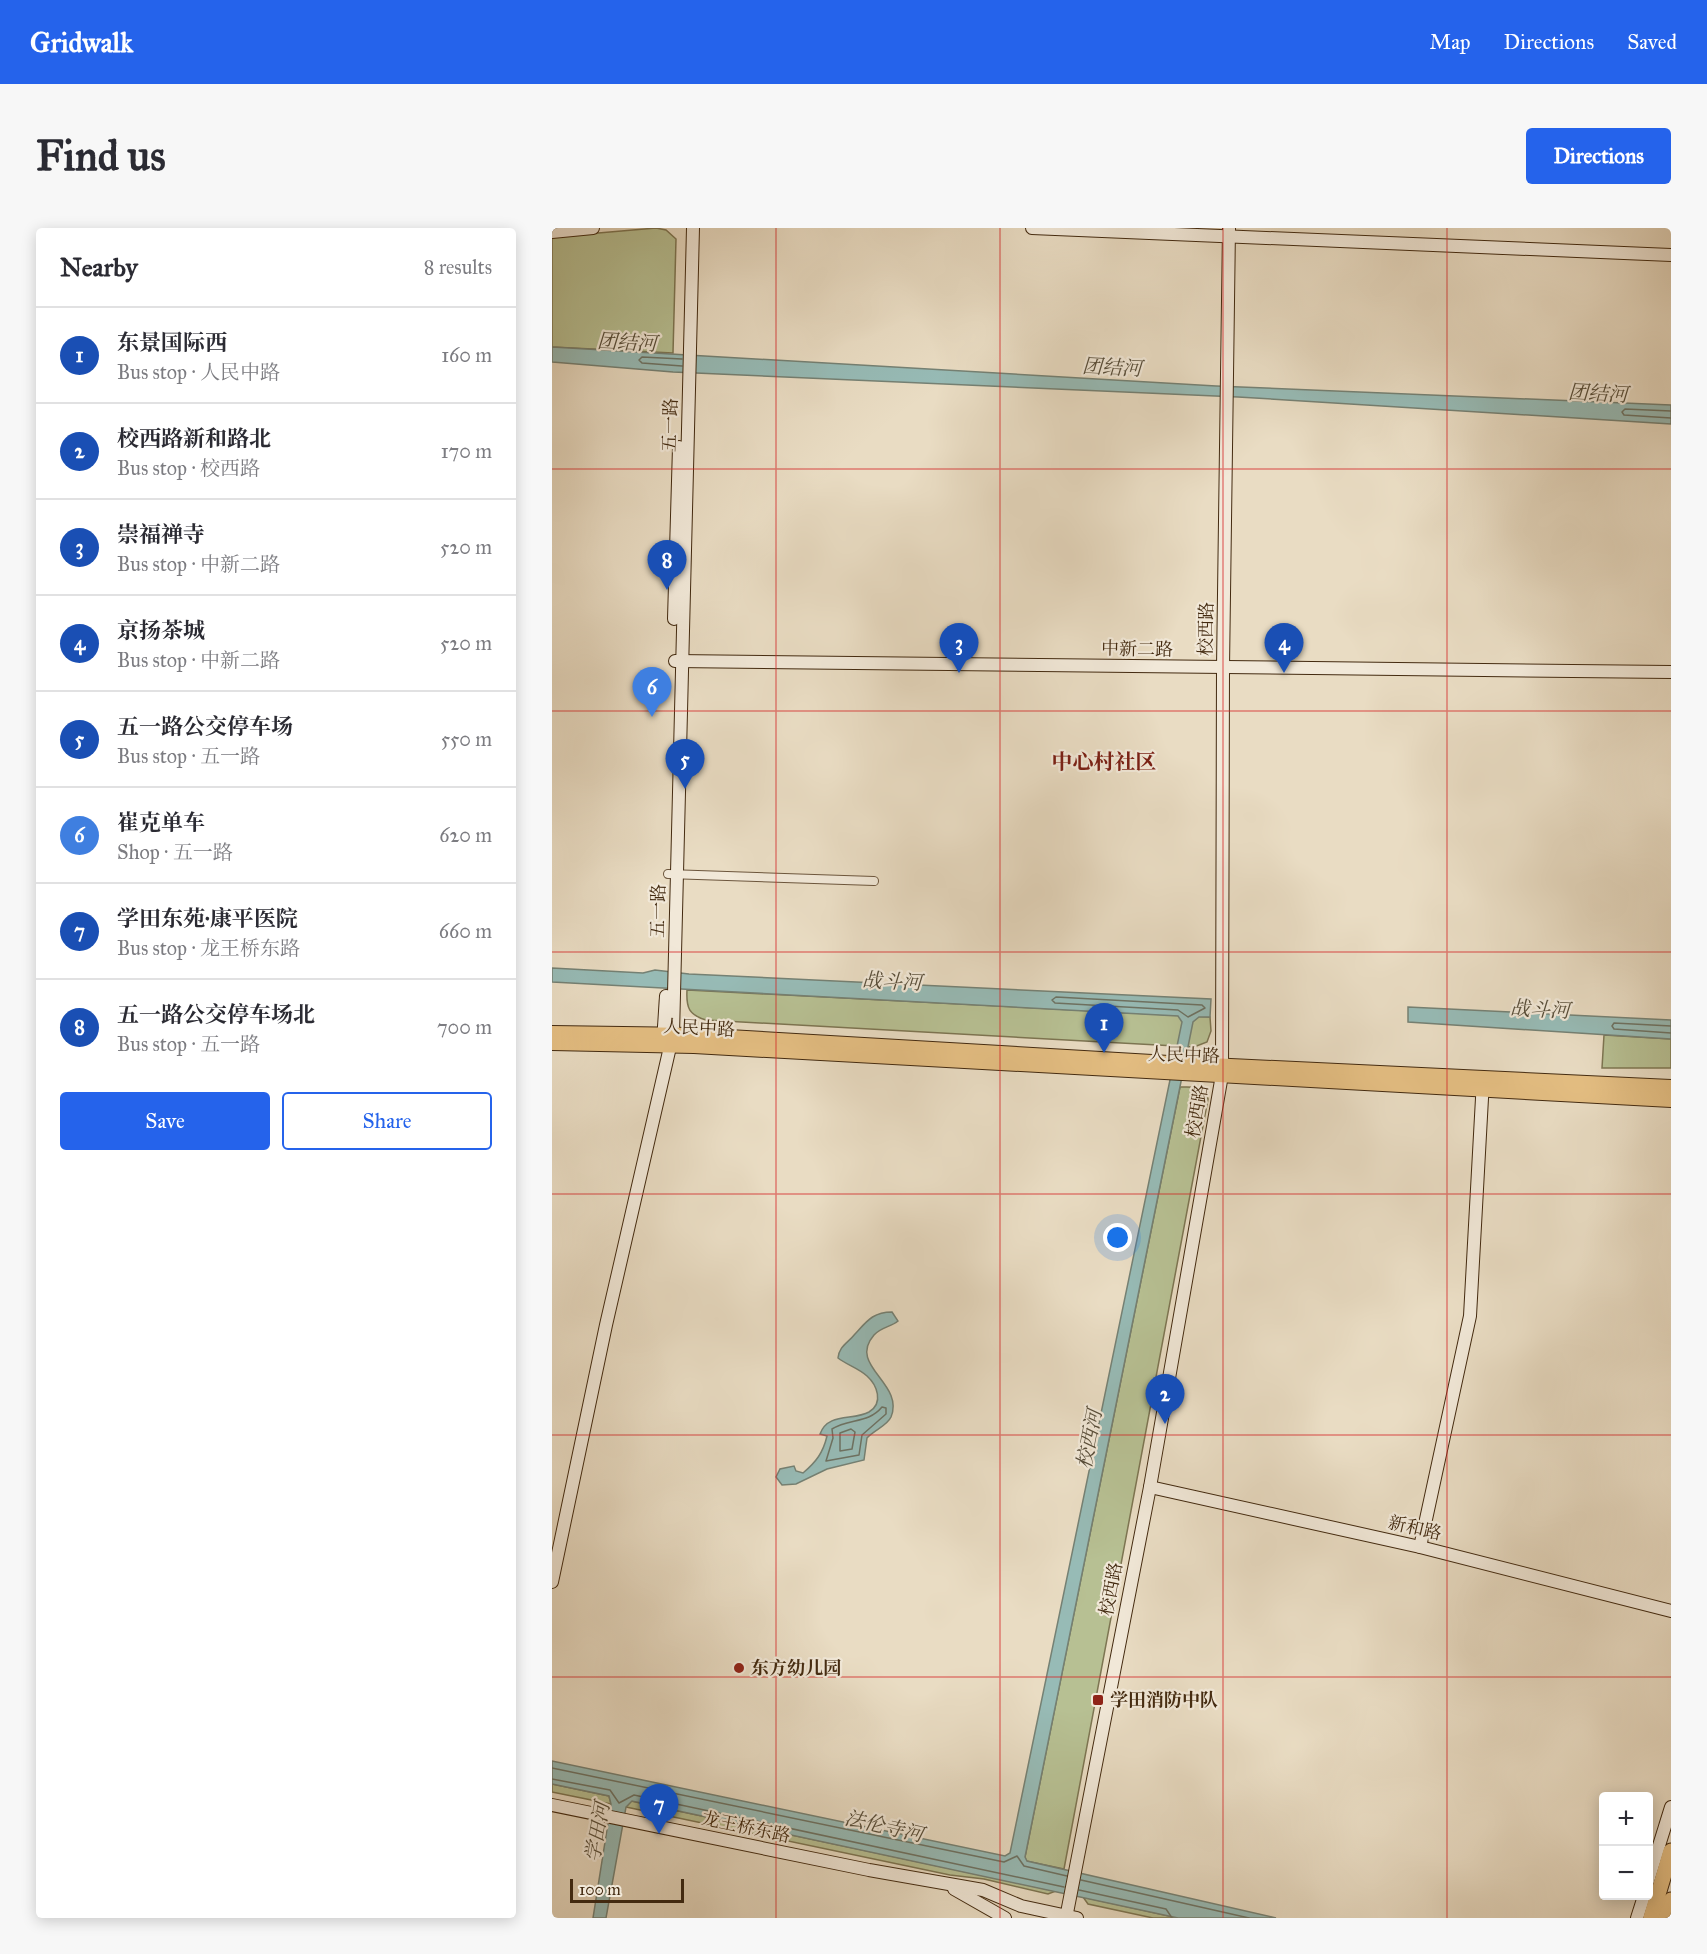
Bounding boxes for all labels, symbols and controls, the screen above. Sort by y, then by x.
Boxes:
text: Gridwalk [30,25,133,60]
text: Map [1430,29,1471,55]
text: Directions [1504,29,1594,55]
text: Saved [1627,29,1677,55]
button: Directions [1526,128,1671,184]
text: Find us [36,130,166,182]
text: Nearby [60,251,138,283]
text: 8 results [424,255,492,279]
water label: 团结河 [596,328,661,356]
text: 东景国际西 [117,329,227,356]
text: 1 [76,343,83,367]
text: 160 m [441,343,492,367]
water label: 团结河 [1081,353,1146,381]
text: Bus stop · 人民中路 [117,360,280,384]
water label: 团结河 [1567,379,1632,407]
street label: 五一路 [658,398,682,452]
text: 校西路新和路北 [117,425,271,452]
text: 2 [75,439,84,463]
text: 170 m [441,439,492,463]
text: Bus stop · 校西路 [117,456,260,480]
text: 崇福禅寺 [117,521,205,548]
text: 3 [76,535,84,559]
text: 520 m [440,535,492,559]
pin: 8 [648,540,686,590]
text: Bus stop · 中新二路 [117,552,280,576]
street label: 校西路 [1195,602,1217,656]
text: 京扬茶城 [117,617,205,644]
pin: 3 [940,624,978,673]
pin: 4 [1264,624,1304,673]
text: 4 [74,631,85,655]
text: 520 m [440,631,492,655]
street label: 中新二路 [1101,637,1173,661]
text: Bus stop · 中新二路 [117,648,280,672]
pin: 6 [632,668,672,717]
text: 五一路公交停车场 [117,713,293,740]
text: 5 [75,727,84,751]
text: 550 m [441,727,492,751]
pin: 5 [666,740,704,789]
text: Bus stop · 五一路 [117,744,260,768]
district label: 中心村社区 [1052,749,1157,775]
text: 崔克单车 [117,809,205,836]
text: 6 [74,823,85,847]
text: 620 m [439,823,492,847]
text: Shop · 五一路 [117,840,233,864]
street label: 五一路 [647,884,669,938]
text: 学田东苑·康平医院 [117,905,298,932]
text: 7 [74,919,85,943]
text: 660 m [439,919,492,943]
text: Bus stop · 龙王桥东路 [117,936,300,960]
water label: 战斗河 [861,967,926,995]
water label: 战斗河 [1509,995,1574,1023]
text: 五一路公交停车场北 [117,1001,315,1028]
pin: 1 [1084,1004,1124,1053]
text: 8 [74,1015,85,1039]
text: 700 m [437,1015,492,1039]
street label: 人民中路 [662,1015,736,1041]
text: Bus stop · 五一路 [117,1032,260,1056]
street label: 人民中路 [1148,1043,1220,1067]
street label: 校西路 [1181,1083,1213,1139]
button: Save [60,1092,270,1150]
button: Share [282,1092,492,1150]
your location [1103,1223,1132,1252]
pin: 2 [1146,1374,1184,1424]
water label: 校西河 [1071,1404,1107,1471]
street label: 新和路 [1386,1511,1444,1545]
street label: 校西路 [1095,1560,1127,1618]
place label: 东方幼儿园 [751,1657,841,1679]
marker: 东方幼儿园 [732,1661,746,1675]
place label: 学田消防中队 [1110,1689,1218,1711]
marker: 学田消防中队 [1091,1693,1105,1707]
pin: 7 [640,1784,678,1834]
map controls [1599,1792,1653,1900]
button: + [1599,1792,1653,1846]
water label: 学田河 [580,1797,615,1864]
water label: 法伦寺河 [842,1805,929,1847]
street label: 龙王桥东路 [700,1807,792,1847]
button: − [1599,1846,1653,1900]
scale bar [570,1876,684,1904]
text: 100 m [579,1880,621,1899]

